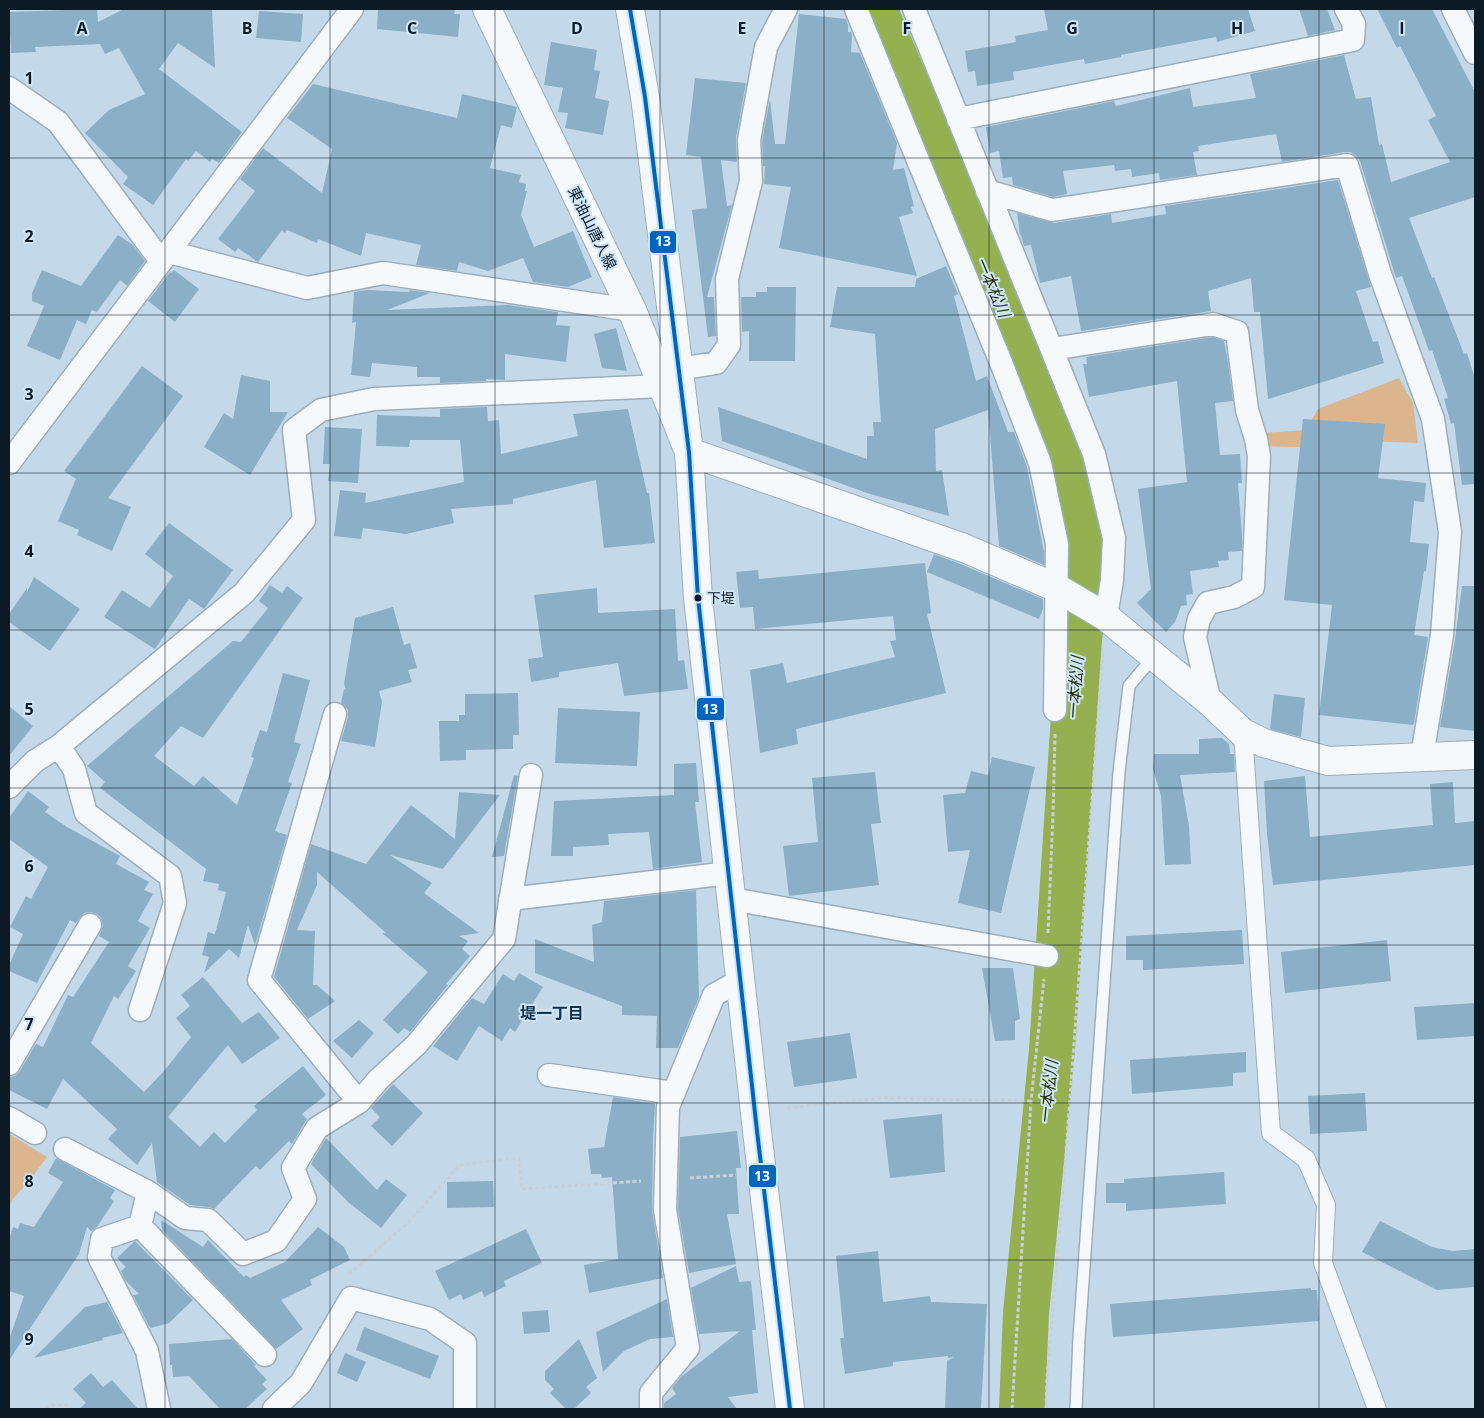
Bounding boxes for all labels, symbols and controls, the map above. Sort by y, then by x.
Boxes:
text: A [76,17,88,39]
text: B [242,17,252,39]
text: C [407,17,417,39]
text: D [571,17,583,39]
text: E [738,17,747,39]
text: F [903,17,911,39]
text: G [1066,17,1078,39]
text: H [1231,17,1243,39]
text: I [1399,17,1405,39]
text: 1 [24,67,34,89]
street label: 東油山唐人線 [564,183,622,272]
text: 2 [24,225,34,247]
line badge: 13 [649,230,677,254]
text: 13 [655,231,671,250]
water label: 一本松川 [970,253,1016,323]
text: 3 [24,383,34,405]
text: 4 [24,540,34,562]
place label: 下堤 [707,588,735,607]
marker: 下堤 [693,593,703,603]
water label: 一本松川 [1062,653,1088,721]
line badge: 13 [696,697,725,721]
text: 5 [24,698,34,720]
text: 13 [702,699,718,718]
text: 6 [24,855,34,877]
district label: 堤一丁目 [520,1002,584,1024]
text: 7 [24,1013,34,1035]
water label: 一本松川 [1034,1057,1062,1125]
line badge: 13 [748,1164,777,1188]
text: 13 [754,1166,770,1185]
text: 8 [24,1170,34,1192]
text: 9 [24,1328,34,1350]

